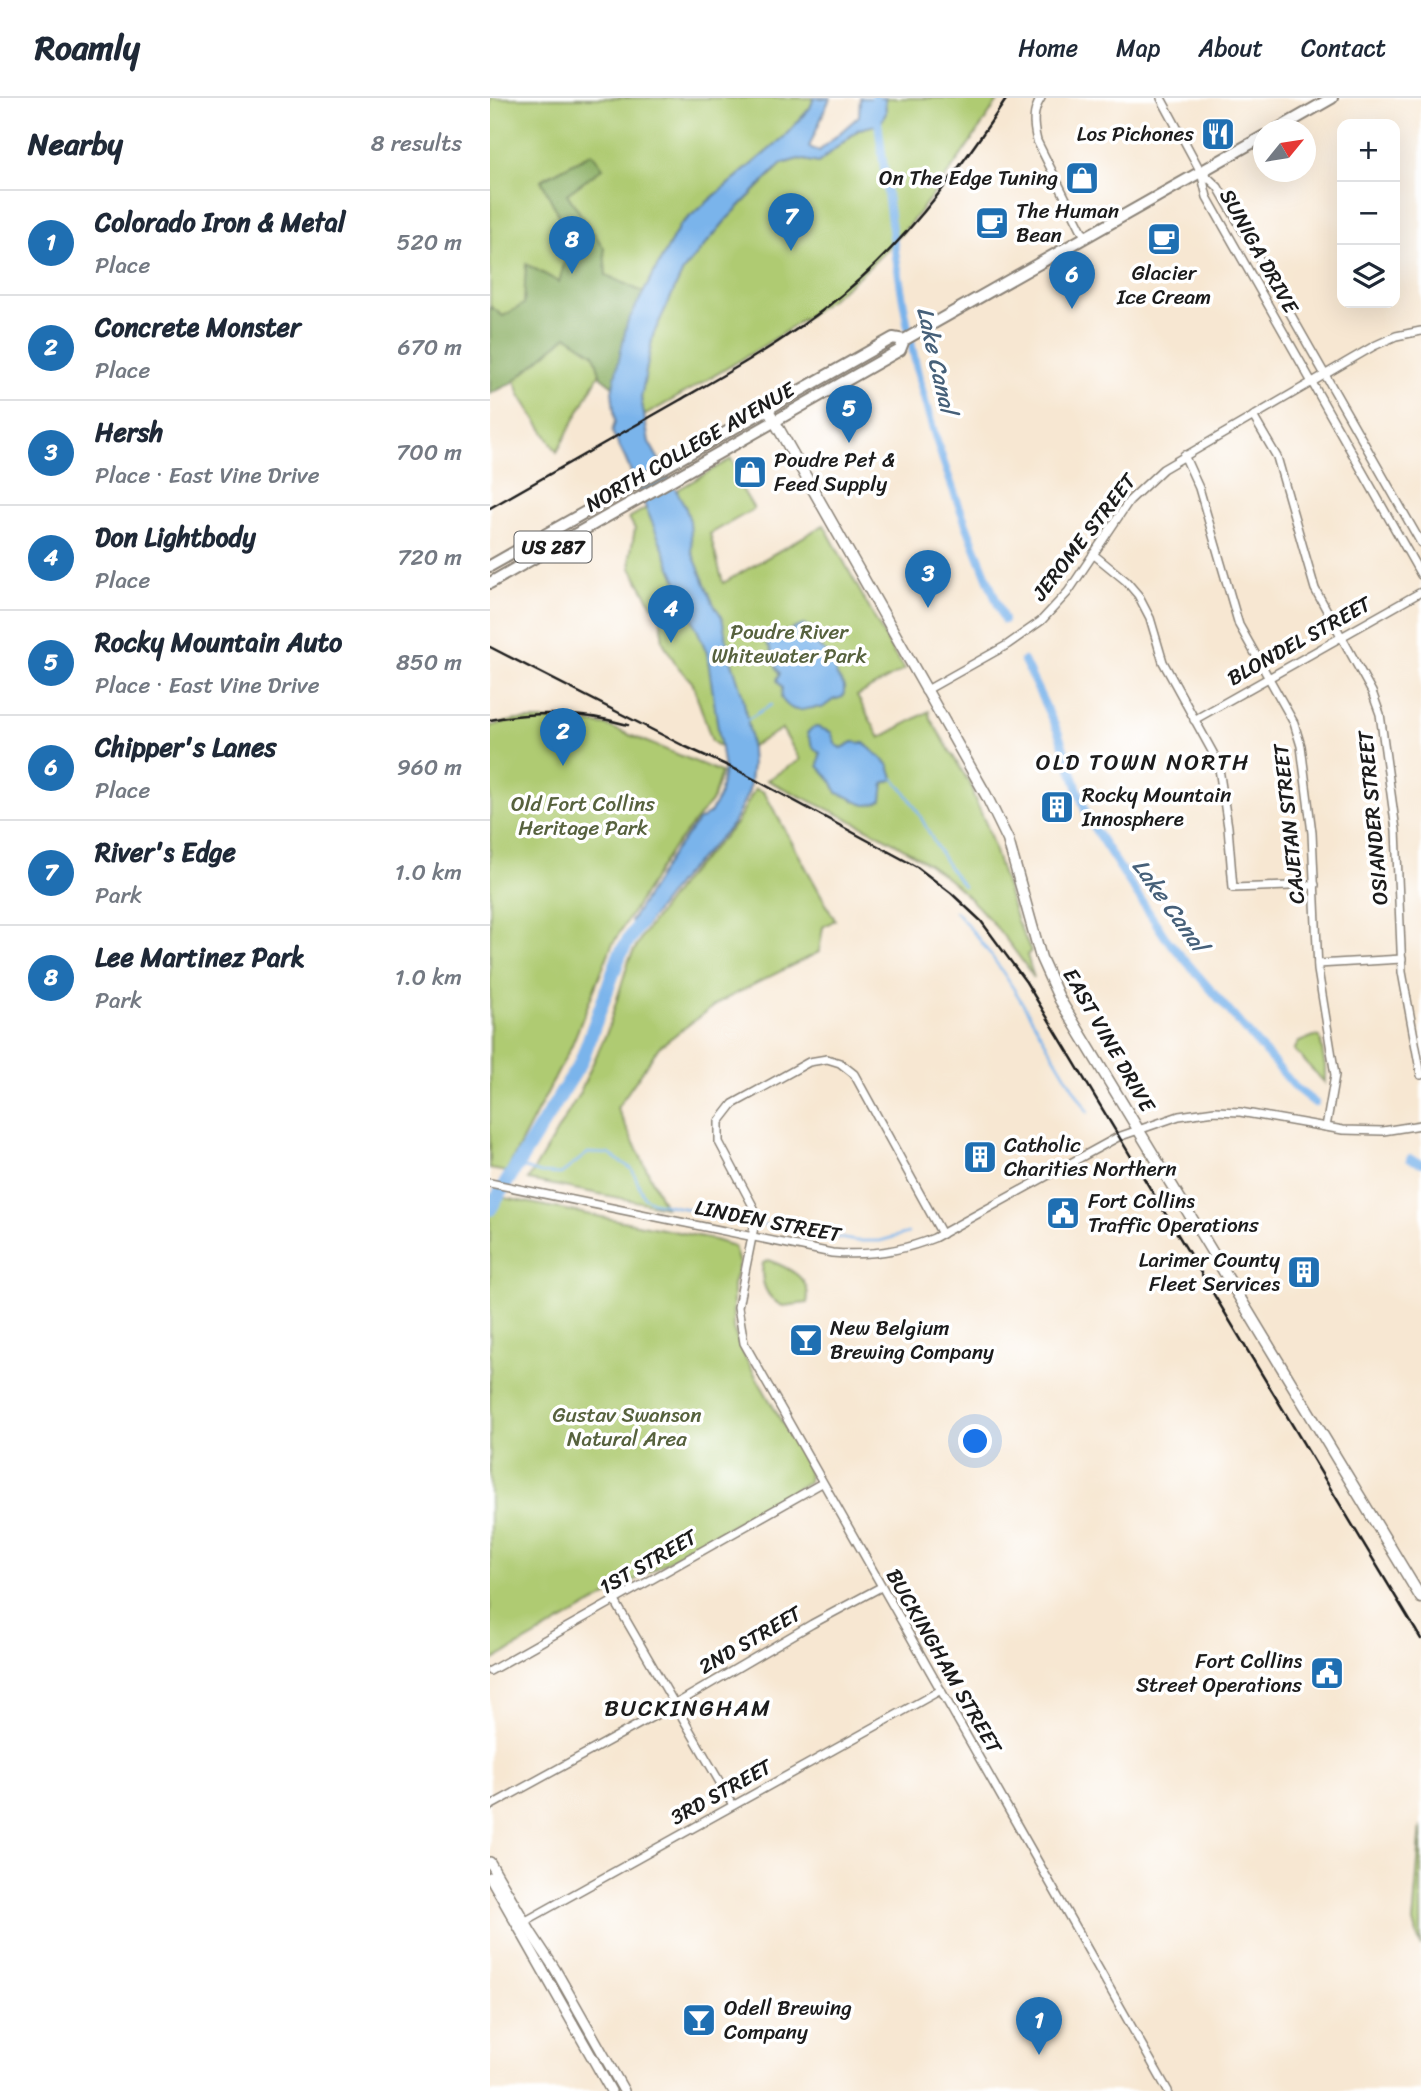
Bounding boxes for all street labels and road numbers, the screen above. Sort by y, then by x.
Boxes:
street label: SUNIGA DRIVE [1209,181,1310,322]
street label: NORTH COLLEGE AVENUE [578,370,804,523]
street label: JEROME STREET [1021,464,1147,610]
road number: US 287 [514,531,592,562]
street label: BLONDEL STREET [1220,585,1380,696]
street label: OSIANDER STREET [1346,727,1400,907]
street label: CAJETAN STREET [1262,740,1316,906]
street label: EAST VINE DRIVE [1052,961,1166,1121]
street label: LINDEN STREET [692,1188,846,1254]
street label: 1ST STREET [592,1518,706,1605]
street label: BUCKINGHAM STREET [875,1561,1014,1763]
street label: 2ND STREET [691,1594,810,1685]
street label: 3RD STREET [663,1748,780,1836]

